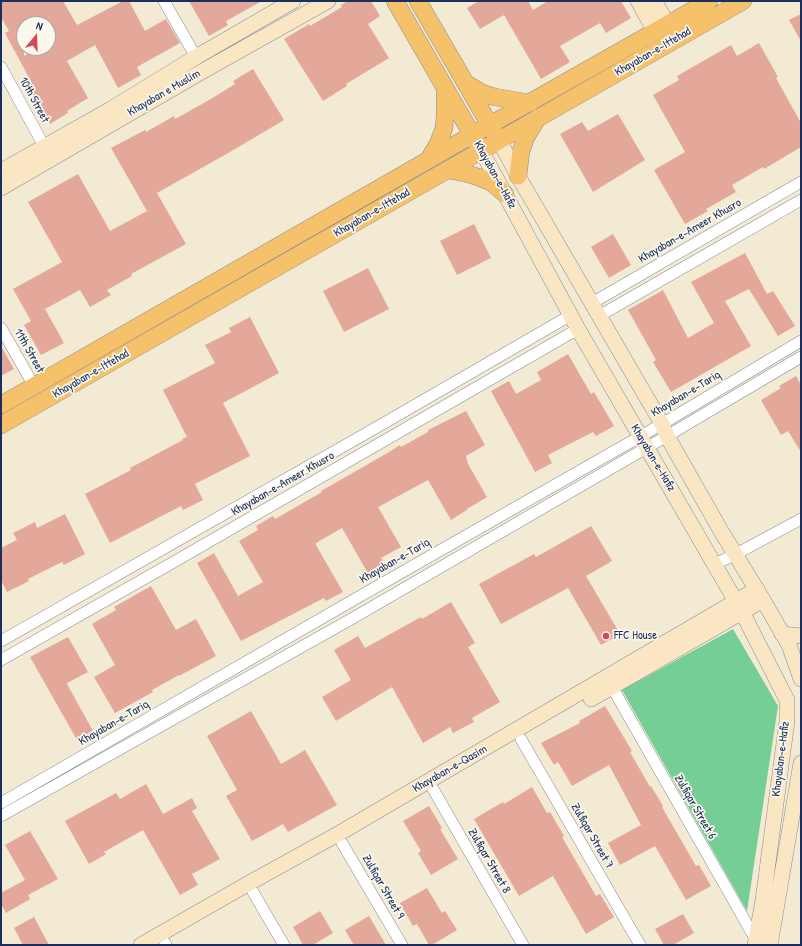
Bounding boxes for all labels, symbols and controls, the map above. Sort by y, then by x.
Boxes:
north arrow [16,16,56,56]
text: N [35,18,45,33]
street label: Khayaban-e-Ittehad [612,24,694,80]
street label: Khayaban e Muslim [125,66,203,120]
street label: 10th Street [16,75,52,125]
street label: Khayaban-e-Hafiz [470,138,520,212]
street label: Khayaban-e-Ittehad [331,185,413,241]
street label: Khayaban-e-Ameer Khusro [636,196,744,266]
street label: 11th Street [11,326,47,376]
street label: Khayaban-e-Ittehad [50,346,132,402]
street label: Khayaban-e-Tariq [649,368,723,420]
street label: Khayaban-e-Hafiz [627,422,679,494]
street label: Khayaban-e-Ameer Khusro [229,449,337,519]
street label: Khayaban-e-Tariq [357,535,433,587]
place label: FFC House [614,629,657,643]
marker: FFC House [601,631,611,641]
street label: Khayaban-e-Tariq [76,697,152,749]
street label: Khayaban-e-Hafiz [769,721,793,797]
street label: Khayaban-e-Qasim [410,742,490,796]
street label: Zulfiqar Street 6 [671,772,719,842]
street label: Zulfiqar Street 7 [567,801,617,871]
street label: Zulfiqar Street 8 [465,826,513,896]
street label: Zulfiqar Street 9 [359,852,407,922]

